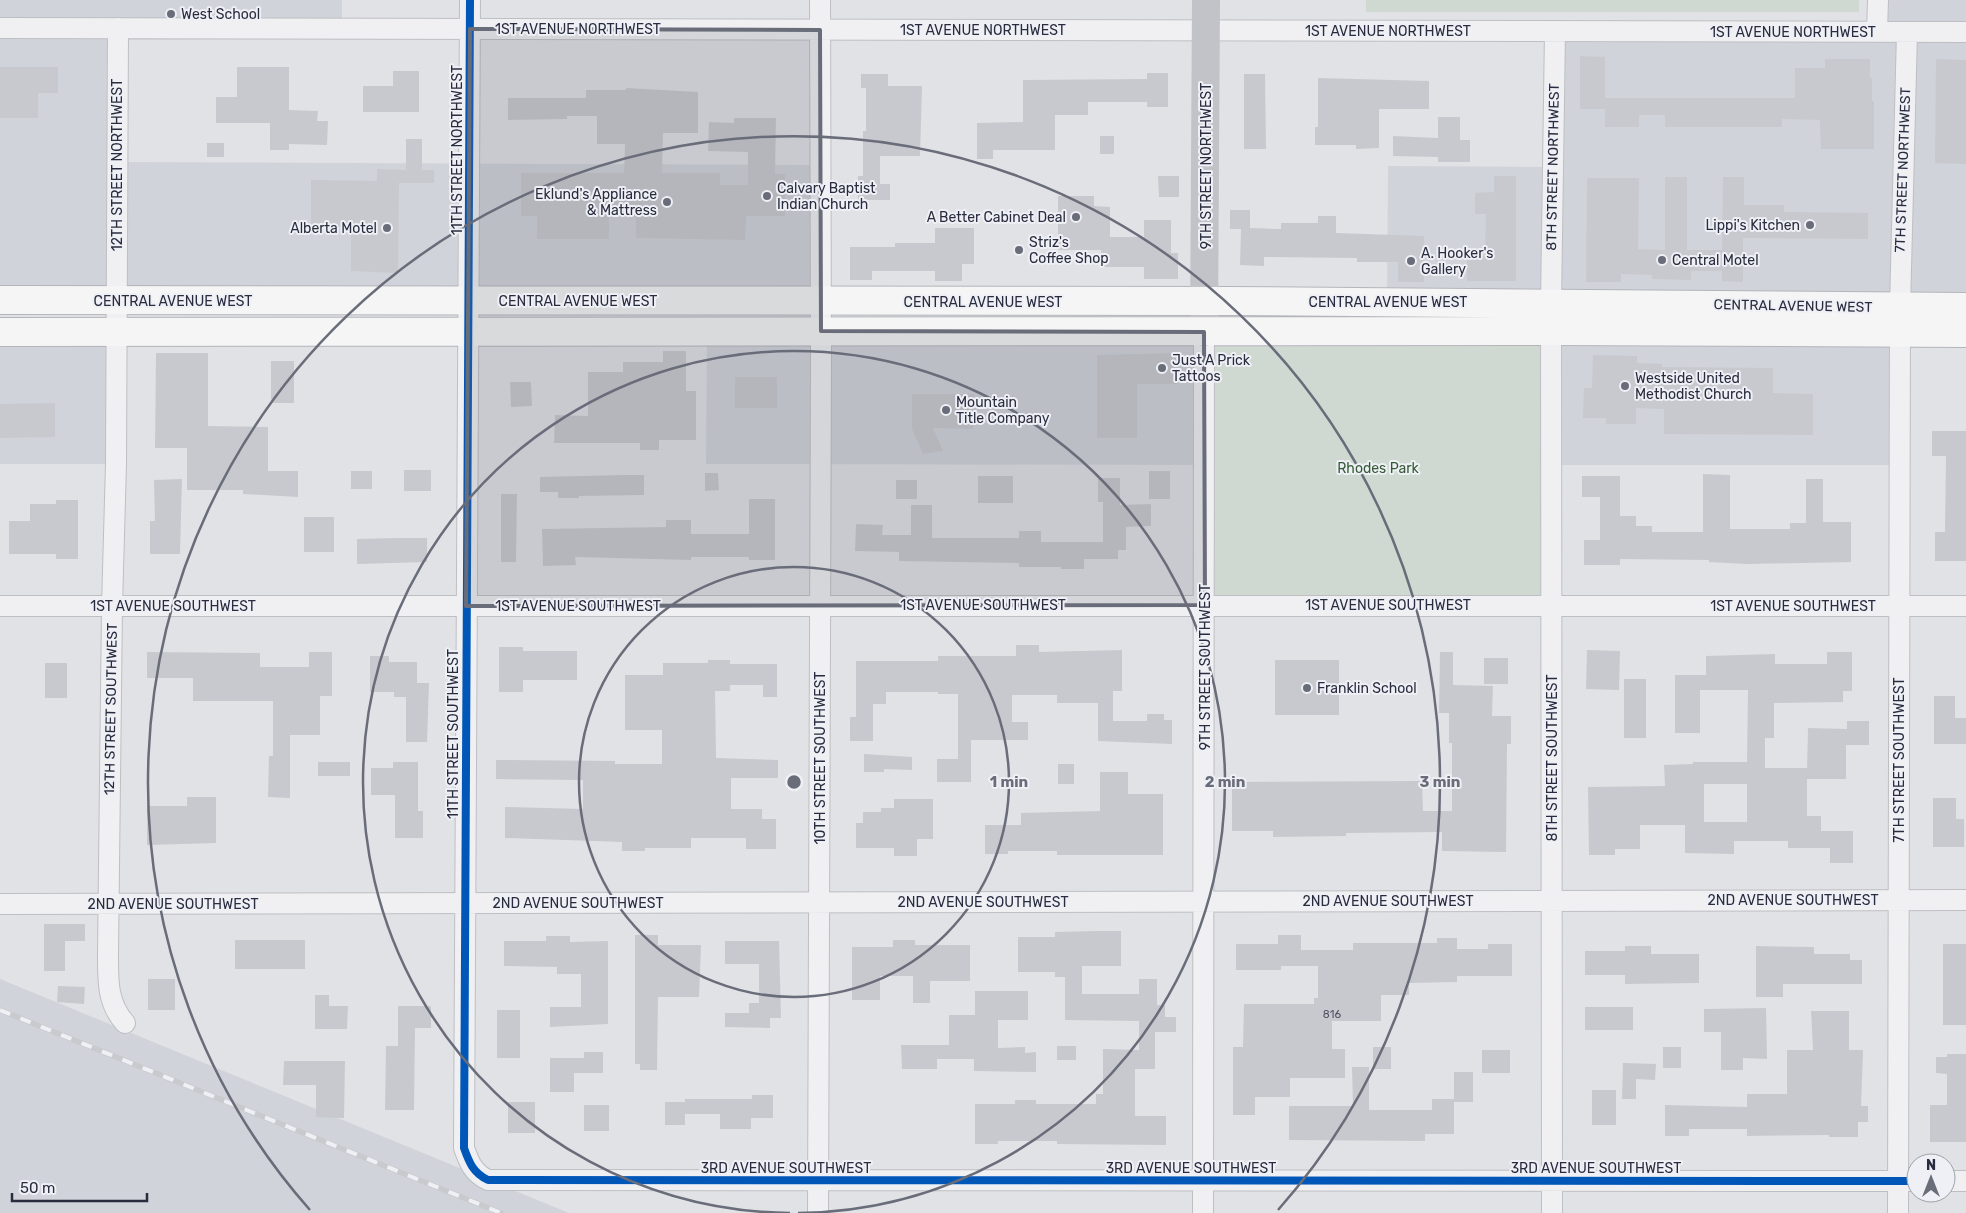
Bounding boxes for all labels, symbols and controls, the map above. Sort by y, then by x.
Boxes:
place label: West School [181,6,260,23]
marker: West School [165,8,177,20]
street label: 1ST AVENUE NORTHWEST [495,21,661,38]
street label: 1ST AVENUE NORTHWEST [900,22,1066,39]
street label: 1ST AVENUE NORTHWEST [1305,23,1471,40]
street label: 1ST AVENUE NORTHWEST [1710,24,1876,41]
street label: 11TH STREET NORTHWEST [449,65,466,235]
street label: 12TH STREET NORTHWEST [109,79,126,251]
street label: 9TH STREET NORTHWEST [1198,83,1215,249]
street label: 8TH STREET NORTHWEST [1543,83,1563,251]
street label: 7TH STREET NORTHWEST [1892,87,1914,253]
place label: Calvary Baptist Indian Church [777,180,876,213]
place label: Eklund's Appliance & Mattress [535,186,657,219]
marker: Calvary Baptist Indian Church [761,190,773,202]
marker: Eklund's Appliance & Mattress [661,196,673,208]
place label: A Better Cabinet Deal [927,209,1066,226]
marker: A Better Cabinet Deal [1070,211,1082,223]
place label: Lippi's Kitchen [1705,217,1800,234]
marker: Lippi's Kitchen [1804,219,1816,231]
place label: Alberta Motel [290,220,377,237]
marker: Alberta Motel [381,222,393,234]
place label: Striz's Coffee Shop [1029,234,1109,267]
marker: Striz's Coffee Shop [1013,244,1025,256]
place label: A. Hooker's Gallery [1421,245,1493,278]
place label: Central Motel [1672,252,1759,269]
marker: Central Motel [1656,254,1668,266]
marker: A. Hooker's Gallery [1405,255,1417,267]
street label: CENTRAL AVENUE WEST [94,293,252,310]
street label: CENTRAL AVENUE WEST [499,293,657,310]
street label: CENTRAL AVENUE WEST [904,294,1062,311]
street label: CENTRAL AVENUE WEST [1309,294,1467,311]
street label: CENTRAL AVENUE WEST [1713,296,1873,316]
place label: Just A Prick Tattoos [1172,352,1251,385]
marker: Just A Prick Tattoos [1156,362,1168,374]
place label: Westside United Methodist Church [1635,370,1751,403]
marker: Westside United Methodist Church [1619,380,1631,392]
place label: Mountain Title Company [956,394,1050,427]
marker: Mountain Title Company [940,404,952,416]
park label: Rhodes Park [1337,460,1420,477]
street label: 9TH STREET SOUTHWEST [1197,584,1214,750]
street label: 1ST AVENUE SOUTHWEST [900,597,1066,614]
street label: 1ST AVENUE SOUTHWEST [1305,597,1471,614]
street label: 1ST AVENUE SOUTHWEST [90,598,256,615]
street label: 1ST AVENUE SOUTHWEST [495,598,661,615]
street label: 1ST AVENUE SOUTHWEST [1710,598,1876,615]
street label: 12TH STREET SOUTHWEST [101,623,121,795]
street label: 11TH STREET SOUTHWEST [445,649,462,819]
street label: 10TH STREET SOUTHWEST [812,672,829,844]
street label: 8TH STREET SOUTHWEST [1544,675,1561,841]
street label: 7TH STREET SOUTHWEST [1891,677,1908,843]
place label: Franklin School [1317,680,1417,697]
marker: Franklin School [1301,682,1313,694]
centre of rings [785,773,803,791]
text: 1 min [990,773,1028,791]
text: 2 min [1205,773,1245,791]
text: 3 min [1420,773,1460,791]
street label: 2ND AVENUE SOUTHWEST [1708,892,1878,909]
street label: 2ND AVENUE SOUTHWEST [1303,893,1473,910]
street label: 2ND AVENUE SOUTHWEST [898,894,1068,911]
street label: 2ND AVENUE SOUTHWEST [493,895,663,912]
street label: 2ND AVENUE SOUTHWEST [88,896,258,913]
house number: 816 [1323,1008,1342,1021]
north arrow [1906,1153,1956,1203]
text: N [1926,1157,1936,1174]
street label: 3RD AVENUE SOUTHWEST [701,1160,871,1177]
street label: 3RD AVENUE SOUTHWEST [1106,1160,1276,1177]
street label: 3RD AVENUE SOUTHWEST [1511,1160,1681,1177]
scale bar [12,1170,148,1202]
text: 50 m [20,1179,55,1197]

